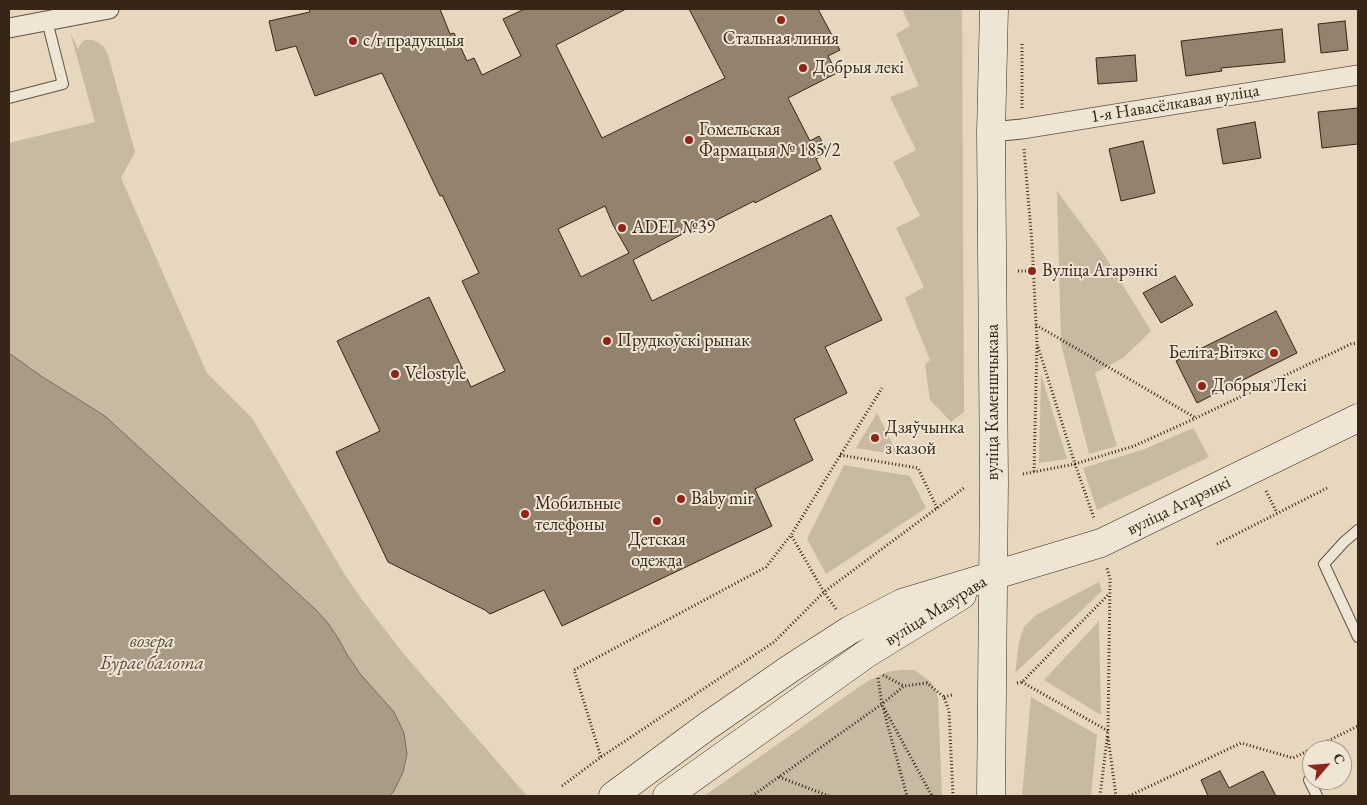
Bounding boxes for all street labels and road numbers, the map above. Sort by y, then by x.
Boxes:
street label: 1-я Навасёлкавая вуліца [1089,80,1261,128]
street label: вуліца Каменшчыкава [982,324,1004,480]
street label: вуліца Агарэнкі [1124,472,1234,540]
street label: вуліца Мазурава [881,571,991,651]

